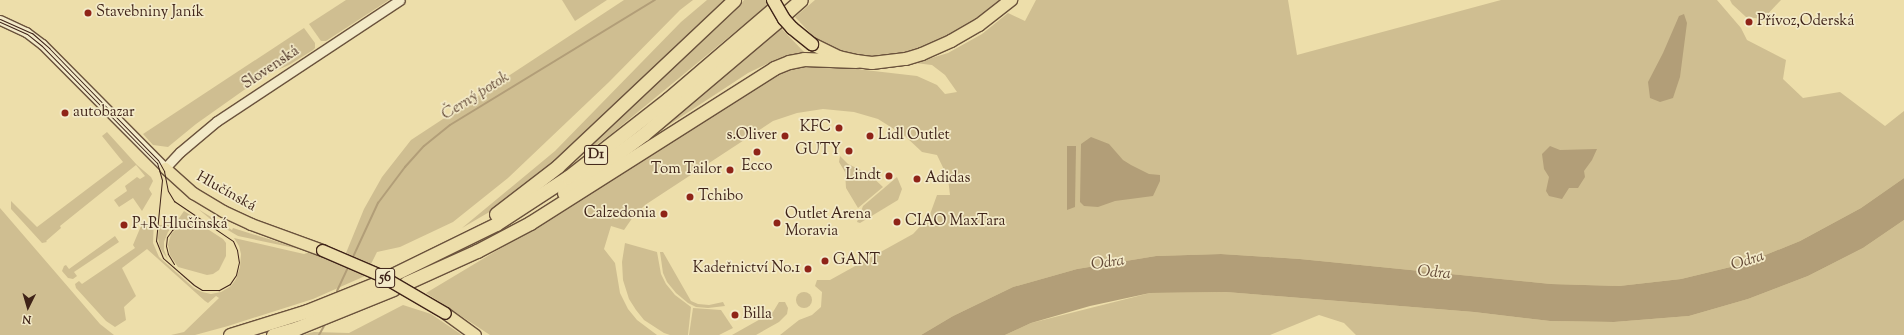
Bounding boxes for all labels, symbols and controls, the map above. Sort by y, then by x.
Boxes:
place label: Stavebniny Janík [96,4,204,22]
marker: Stavebniny Janík [83,8,93,18]
place label: Přívoz,Oderská [1757,13,1854,31]
marker: Přívoz,Oderská [1744,17,1754,27]
street label: Slovenská [239,42,303,94]
water label: Černý potok [439,69,513,125]
place label: autobazar [73,104,135,122]
marker: autobazar [60,108,70,118]
place label: KFC [800,119,831,137]
marker: KFC [834,123,844,133]
place label: s.Oliver [727,127,777,145]
place label: Lidl Outlet [878,127,950,145]
marker: s.Oliver [780,131,790,141]
marker: Lidl Outlet [865,131,875,141]
place label: GUTY [795,142,841,160]
road number: D1 [584,143,608,167]
marker: GUTY [844,146,854,156]
marker: Ecco [752,147,762,157]
place label: Ecco [742,158,772,176]
place label: Tom Tailor [651,161,722,179]
marker: Tom Tailor [725,165,735,175]
place label: Lindt [846,167,881,185]
street label: Hlučínská [193,168,259,216]
place label: Adidas [925,170,970,188]
marker: Lindt [884,171,894,181]
marker: Adidas [912,174,922,184]
place label: Tchibo [698,188,743,206]
marker: Tchibo [685,192,695,202]
place label: Calzedonia [584,205,656,223]
place label: Outlet Arena Moravia [785,205,871,240]
marker: Calzedonia [659,209,669,219]
place label: CIAO MaxTara [905,213,1006,231]
place label: P+R Hlučínská [132,216,228,234]
marker: CIAO MaxTara [892,217,902,227]
marker: Outlet Arena Moravia [772,218,782,228]
marker: P+R Hlučínská [119,220,129,230]
water label: Odra [1729,248,1767,276]
place label: GANT [833,252,880,270]
water label: Odra [1090,252,1126,276]
marker: GANT [820,256,830,266]
place label: Kadeřnictví No.1 [693,260,800,278]
water label: Odra [1416,263,1452,285]
marker: Kadeřnictví No.1 [803,264,813,274]
road number: 56 [375,266,395,290]
north arrow [8,287,48,327]
place label: Billa [743,306,772,324]
marker: Billa [730,310,740,320]
text: N [22,311,32,327]

